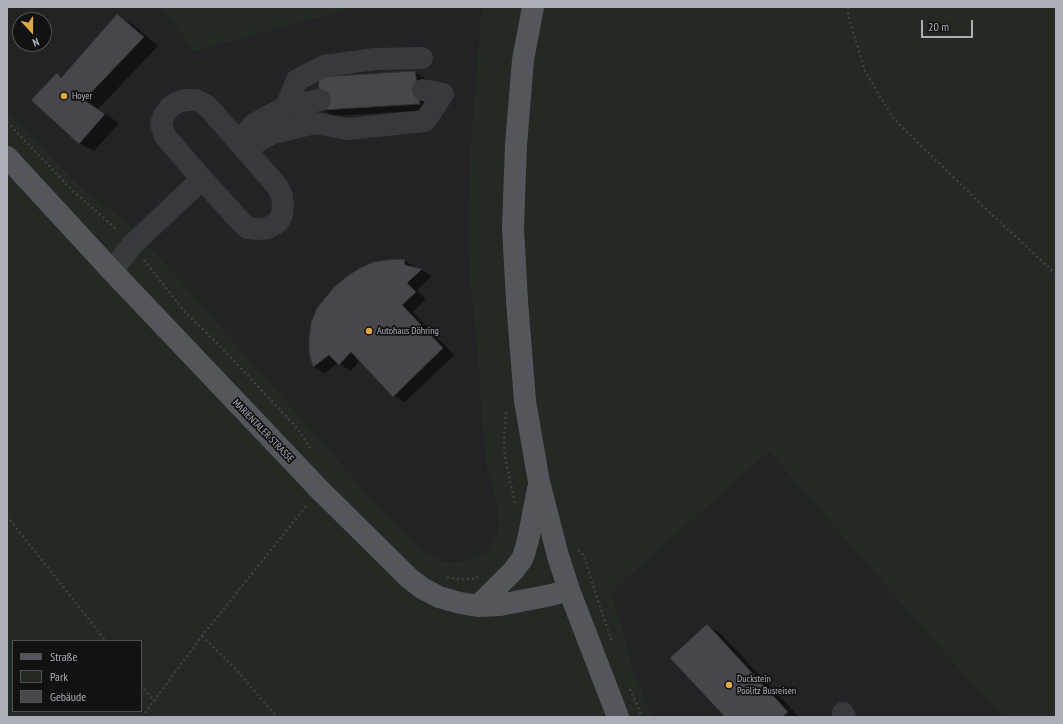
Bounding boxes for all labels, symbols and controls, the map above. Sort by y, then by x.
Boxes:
north arrow [12,12,52,52]
scale bar [923,12,975,38]
text: 20 m [928,19,949,34]
text: N [31,35,41,50]
place label: Hoyer [72,90,92,102]
marker: Hoyer [59,91,69,101]
place label: Autohaus Döhring [377,325,439,337]
marker: Autohaus Döhring [364,326,374,336]
street label: MARIENTALER STRASSE [230,397,296,465]
legend [12,640,142,712]
text: Straße [50,649,77,664]
text: Park [50,669,68,684]
place label: Duckstein Poölitz Busreisen [737,673,796,696]
marker: Duckstein Poölitz Busreisen [724,680,734,690]
text: Gebäude [50,689,86,704]

